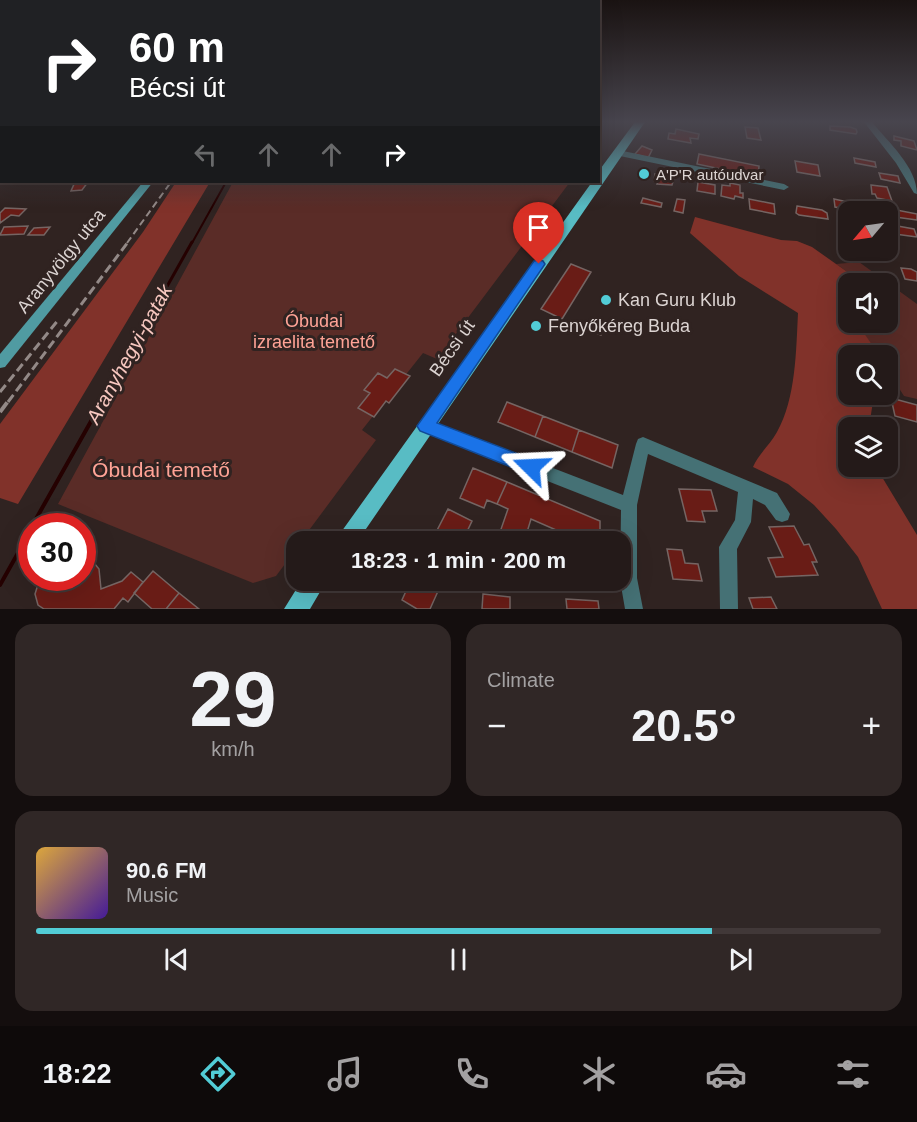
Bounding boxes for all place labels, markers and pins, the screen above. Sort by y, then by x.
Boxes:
place label: A'P'R autóudvar [656,166,763,183]
marker: A'P'R autóudvar [637,167,651,181]
pin [513,202,564,264]
place label: Kan Guru Klub [618,290,736,310]
marker: Kan Guru Klub [599,293,613,307]
place label: Fenyőkéreg Buda [548,316,691,336]
marker: Fenyőkéreg Buda [529,319,543,333]

